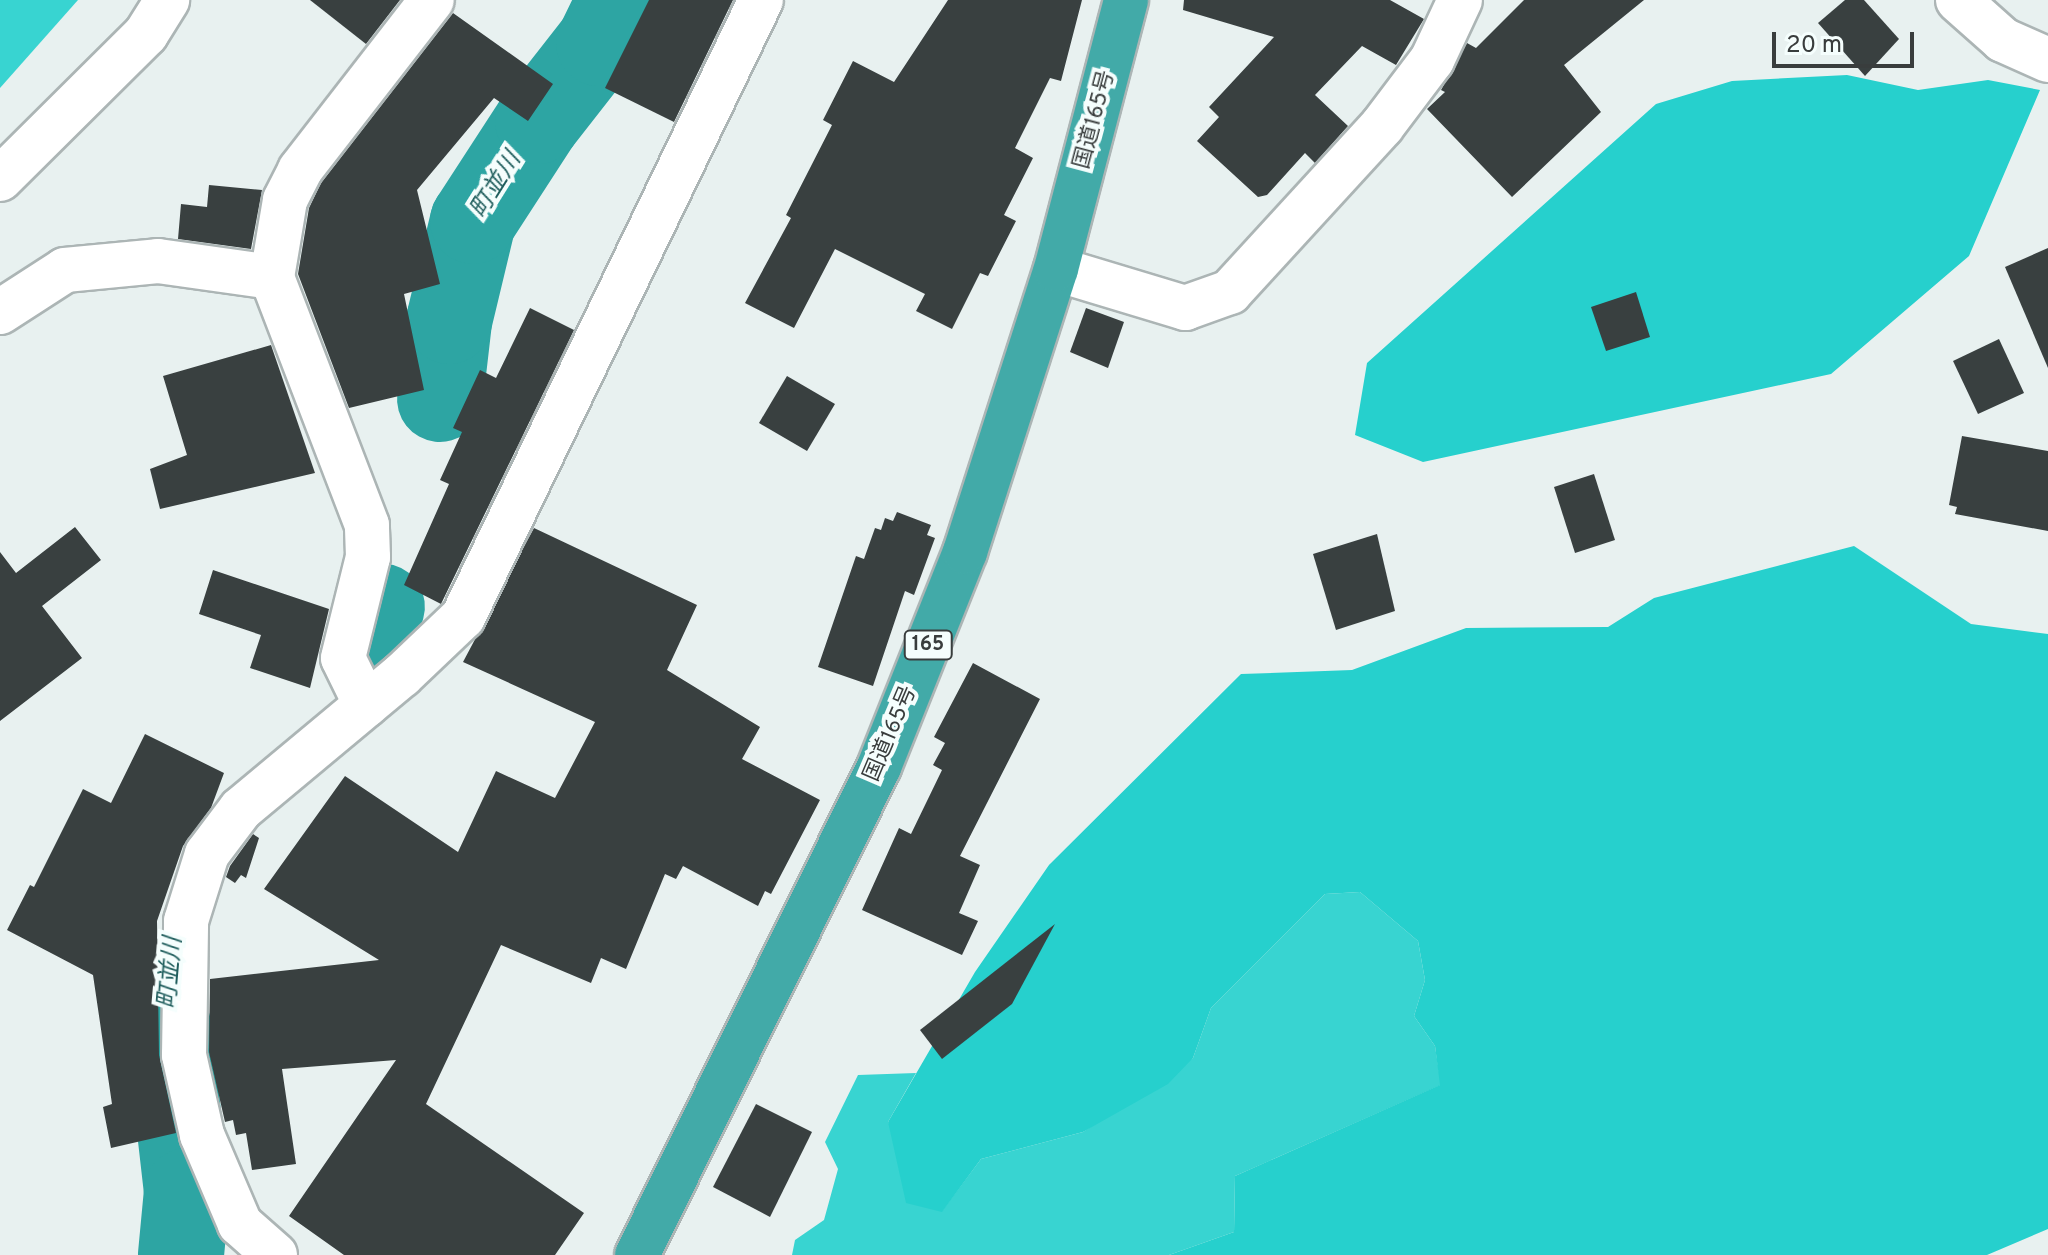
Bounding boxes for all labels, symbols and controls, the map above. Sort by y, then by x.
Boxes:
scale bar [1776,16,1918,66]
text: 20 m [1786,31,1842,61]
street label: 国道165号 [1069,68,1121,172]
water label: 町並川 [466,148,528,224]
road number: 165 [902,629,954,661]
street label: 国道165号 [859,682,923,786]
water label: 町並川 [155,936,189,1010]

